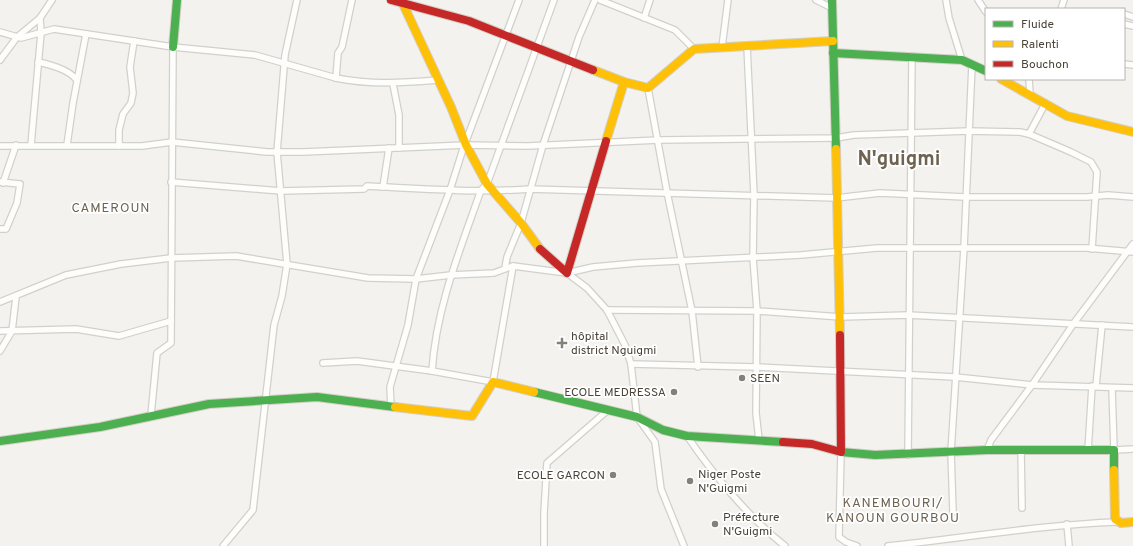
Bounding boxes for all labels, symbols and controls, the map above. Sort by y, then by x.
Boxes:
legend [985,8,1125,80]
text: Fluide [1021,17,1054,33]
text: Ralenti [1021,37,1059,53]
text: Bouchon [1021,57,1069,73]
district label: N'guigmi [857,147,941,173]
district label: CAMEROUN [71,201,151,217]
place label: hôpital district Nguigmi [571,329,656,359]
marker: hôpital district Nguigmi [556,337,568,349]
place label: SEEN [750,371,780,387]
marker: SEEN [737,373,747,383]
place label: ECOLE MEDRESSA [564,385,666,401]
marker: ECOLE MEDRESSA [669,387,679,397]
place label: Niger Poste N'Guigmi [698,467,761,497]
place label: ECOLE GARCON [517,468,605,484]
marker: ECOLE GARCON [608,470,618,480]
marker: Niger Poste N'Guigmi [685,476,695,486]
district label: KANEMBOURI/ KANOUN GOURBOU [826,496,960,527]
place label: Préfecture N'Guigmi [723,510,780,540]
marker: Préfecture N'Guigmi [710,519,720,529]

